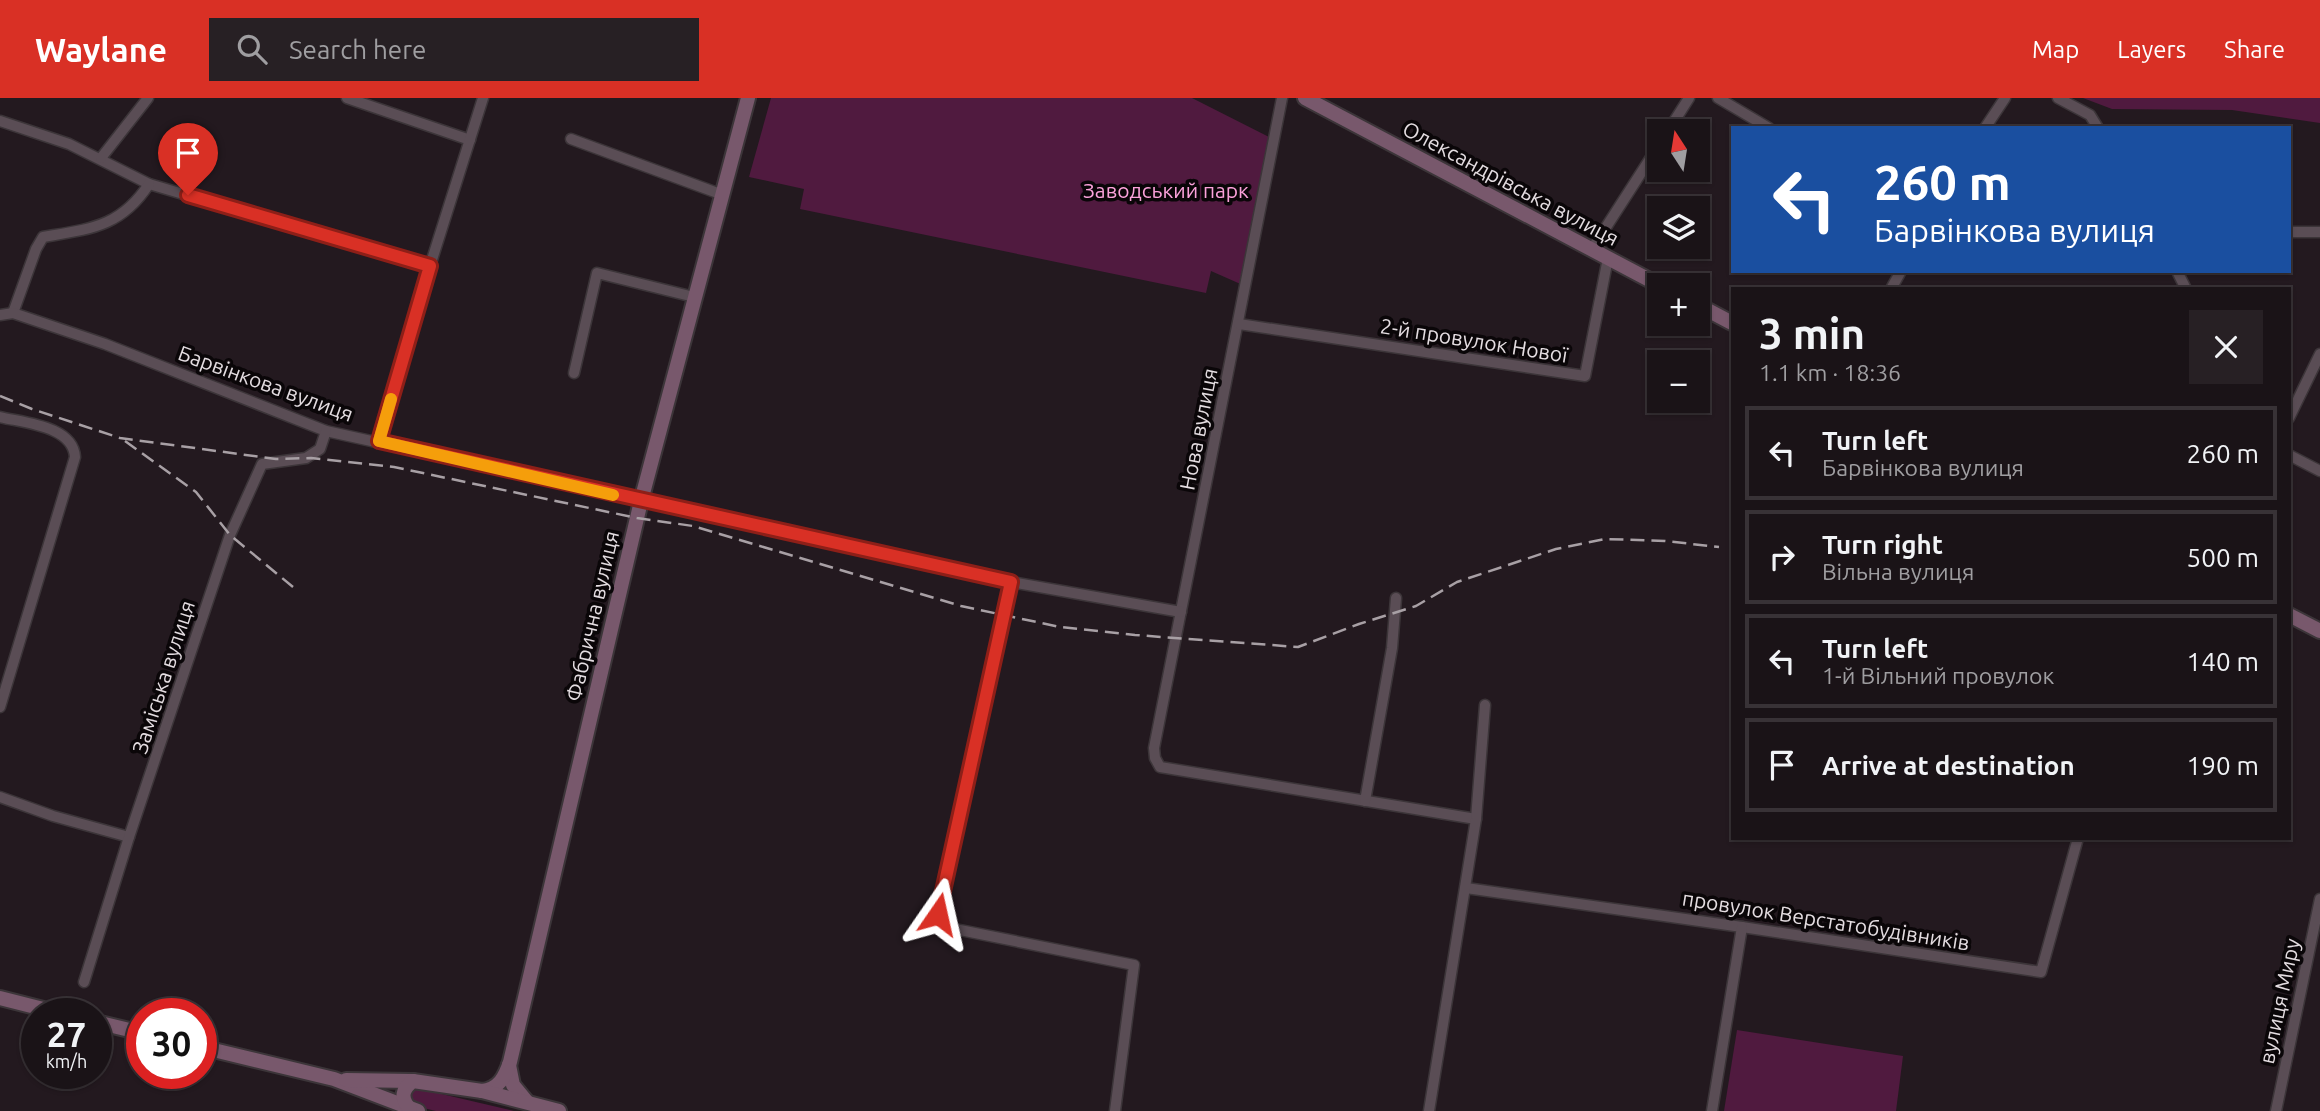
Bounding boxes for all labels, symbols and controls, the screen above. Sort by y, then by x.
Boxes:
search box [209,18,699,81]
icon: search [233,30,271,68]
text: Waylane [35,31,167,68]
text: Search here [289,35,426,64]
text: Map [2032,36,2079,63]
text: Layers [2117,36,2186,63]
text: Share [2224,36,2285,63]
street label: Олександрівська вулиця [1399,116,1623,250]
north arrow [1647,119,1710,182]
map controls [1647,119,1710,413]
pin [158,123,218,195]
icon: arrive [169,134,207,172]
icon: left [1759,154,1850,245]
text: 260 m [1874,154,2011,209]
park label: Заводський парк [1083,178,1249,202]
button: layers [1647,196,1710,259]
text: Барвінкова вулиця [1874,212,2155,248]
button: + [1647,273,1710,336]
text: 3 min [1759,310,1865,357]
button: close [2189,310,2263,384]
street label: 2-й провулок Нової [1379,313,1570,367]
street label: Барвінкова вулиця [175,340,357,426]
button: − [1647,350,1710,413]
text: 1.1 km · 18:36 [1759,360,1901,385]
street label: Нова вулиця [1174,366,1222,492]
text: Turn left [1822,426,1928,455]
icon: left [1763,434,1801,472]
text: 260 m [2187,439,2259,468]
text: Барвінкова вулиця [1822,455,2024,480]
street label: Фабрична вулиця [561,528,623,704]
text: Turn right [1822,530,1943,559]
icon: right [1763,538,1801,576]
text: 500 m [2187,543,2259,572]
text: Вільна вулиця [1822,559,1974,584]
street label: Заміська вулиця [127,597,199,757]
text: Turn left [1822,634,1928,663]
icon: left [1763,642,1801,680]
text: 140 m [2187,647,2259,676]
text: 1-й Вільний провулок [1822,663,2054,688]
icon: arrive [1763,746,1801,784]
text: Arrive at destination [1822,751,2075,780]
text: 190 m [2187,751,2259,780]
position arrow [901,877,975,951]
street label: провулок Верстатобудівників [1681,885,1971,955]
street label: вулиця Миру [2254,936,2304,1066]
speed limit sign: 30 [126,998,217,1089]
text: 27 [47,1014,86,1054]
text: km/h [46,1051,87,1071]

